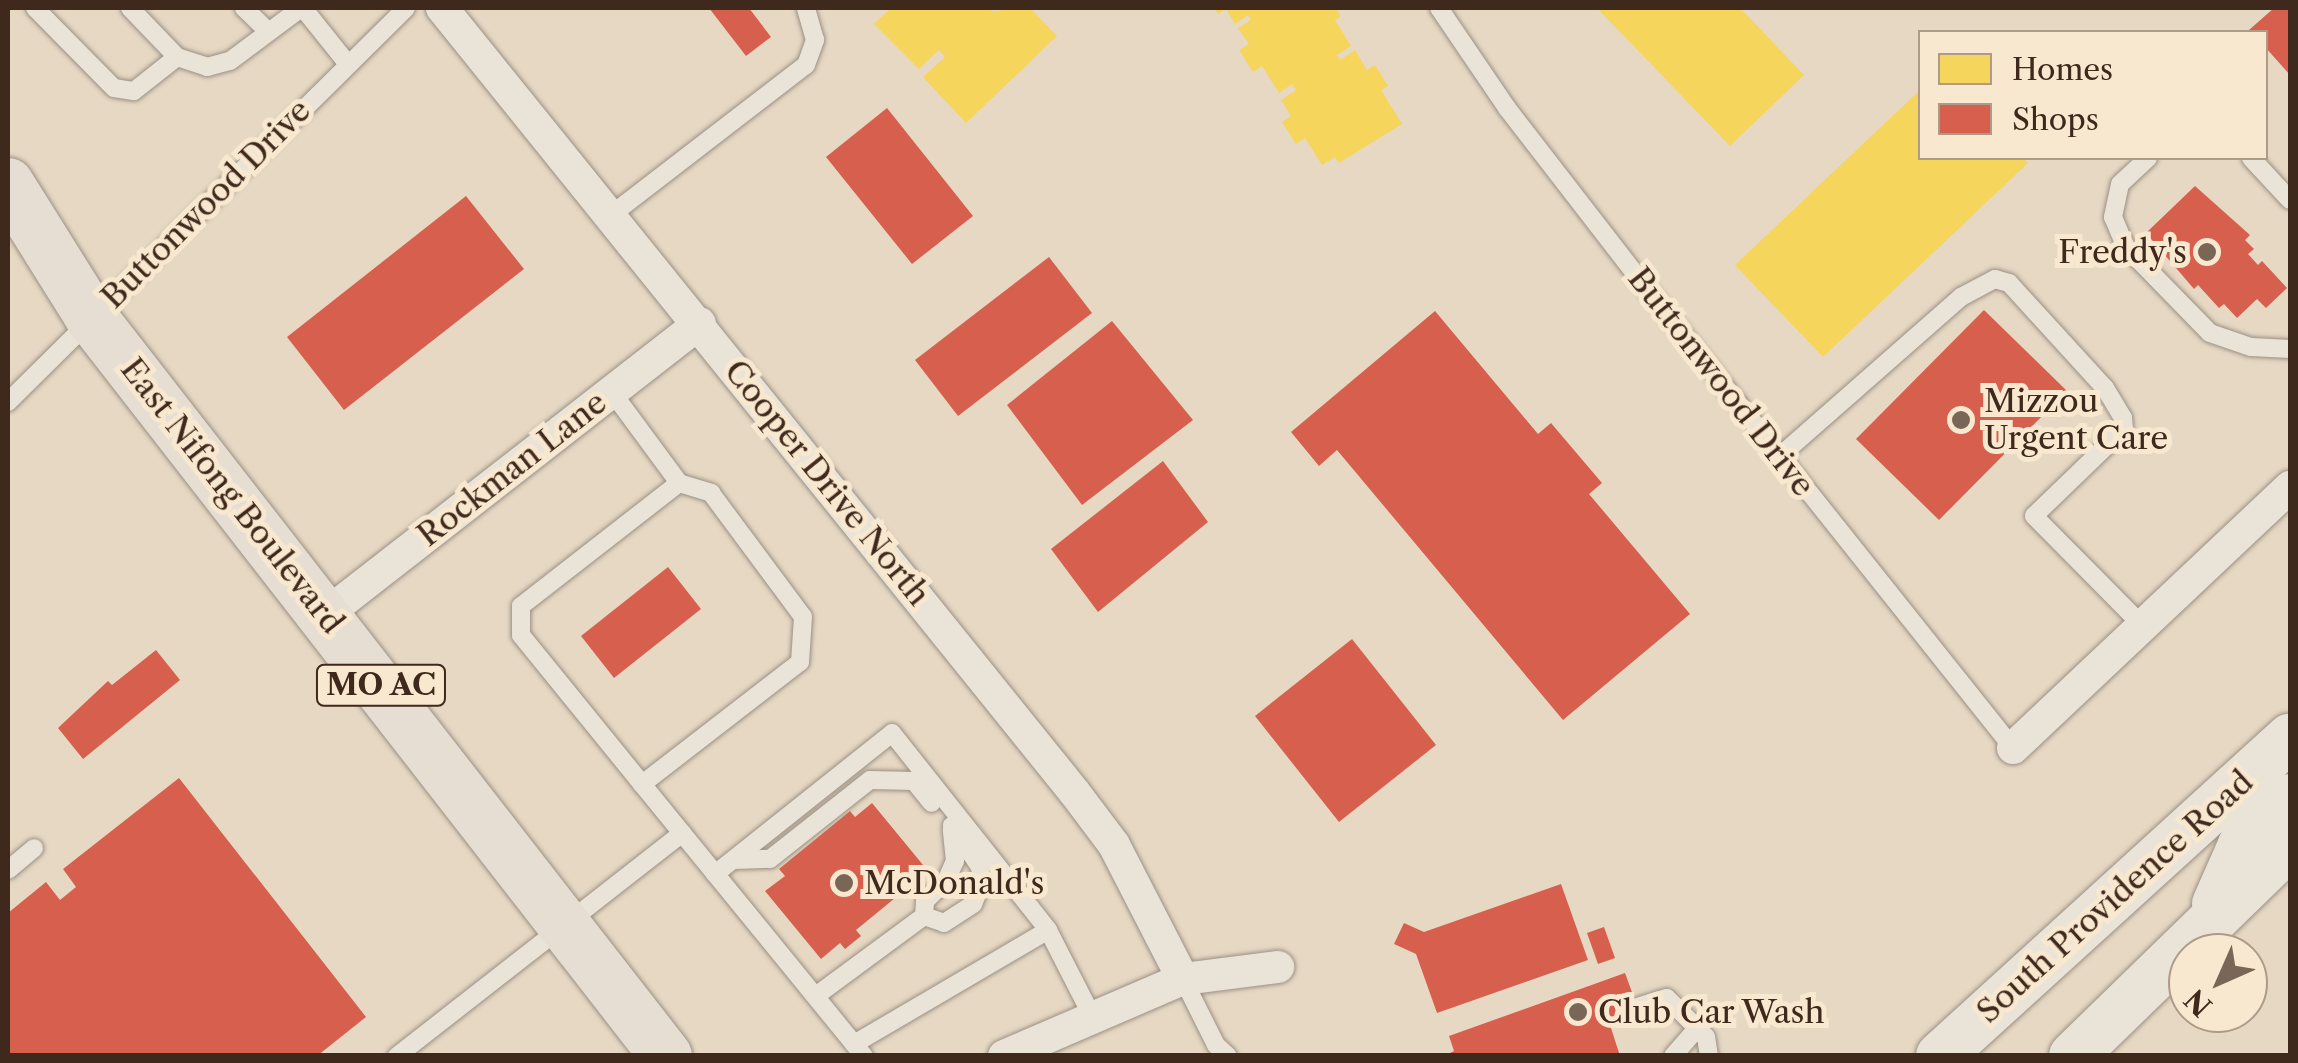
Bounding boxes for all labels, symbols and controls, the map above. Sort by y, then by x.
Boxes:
legend [1918,30,2268,160]
text: Homes [2012,51,2113,88]
street label: Buttonwood Drive [94,92,318,316]
text: Shops [2012,101,2099,138]
place label: Freddy's [2058,233,2187,271]
marker: Freddy's [2196,241,2218,263]
street label: Buttonwood Drive [1620,260,1822,504]
street label: East Nifong Boulevard [113,351,351,641]
street label: Cooper Drive North [716,352,938,614]
street label: Rockman Lane [410,383,614,555]
place label: Mizzou Urgent Care [1984,383,2168,458]
marker: Mizzou Urgent Care [1948,407,1974,433]
road number: MO AC [314,660,448,710]
street label: South Providence Road [1969,763,2261,1031]
place label: McDonald's [864,864,1044,902]
marker: McDonald's [833,872,855,894]
north arrow [2168,933,2268,1033]
text: N [2178,982,2219,1023]
place label: Club Car Wash [1598,993,1826,1031]
marker: Club Car Wash [1567,1001,1589,1023]

